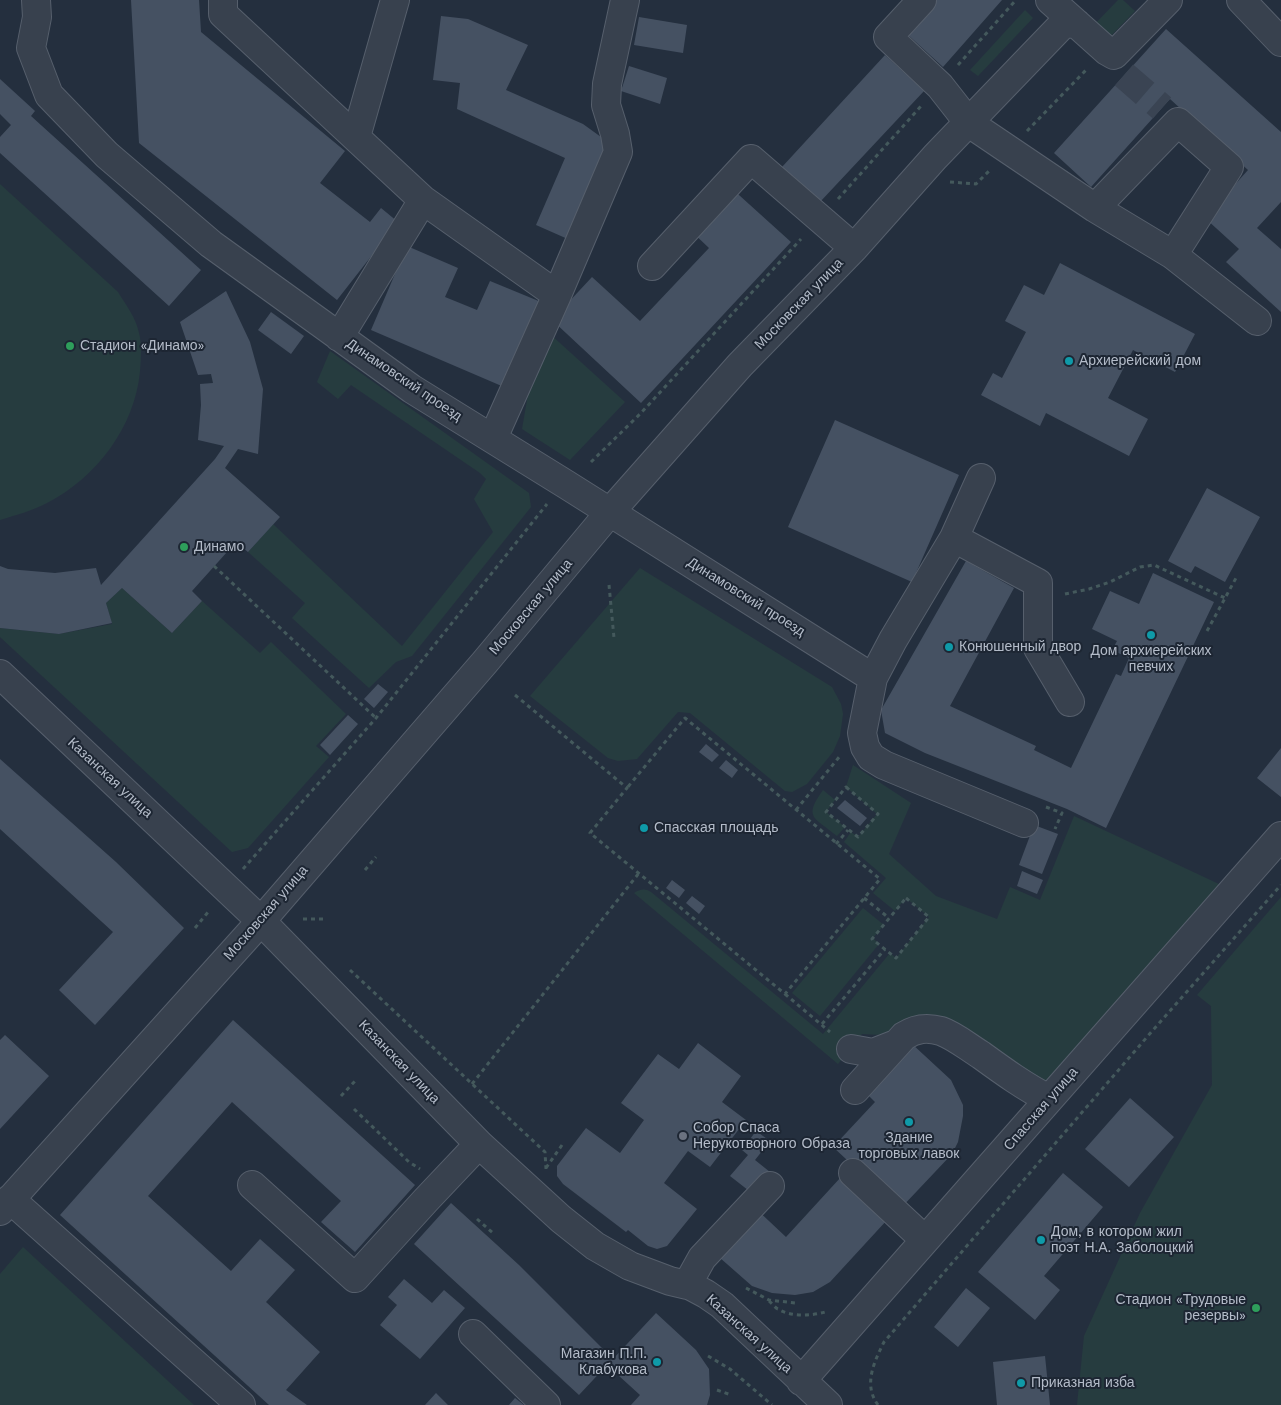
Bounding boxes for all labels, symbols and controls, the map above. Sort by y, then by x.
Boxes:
street label: Московская улица [751,255,847,353]
street label: Динамовский проезд [343,335,465,425]
place label: Стадион «Динамо» [80,338,204,354]
marker: Стадион «Динамо» [64,340,76,352]
place label: Архиерейский дом [1079,353,1201,369]
marker: Архиерейский дом [1063,355,1075,367]
place label: Динамо [194,539,244,555]
marker: Динамо [178,541,190,553]
street label: Динамовский проезд [684,554,808,640]
street label: Московская улица [486,556,576,658]
marker: Дом архиерейских певчих [1145,629,1157,641]
place label: Конюшенный двор [959,639,1081,655]
marker: Конюшенный двор [943,641,955,653]
place label: Дом архиерейских певчих [1090,643,1212,676]
street label: Казанская улица [64,734,156,822]
place label: Спасская площадь [654,820,779,836]
marker: Спасская площадь [638,822,650,834]
street label: Московская улица [220,862,312,964]
street label: Казанская улица [355,1017,443,1107]
street label: Спасская улица [1000,1064,1082,1154]
marker: Здание торговых лавок [903,1116,915,1128]
place label: Собор Спаса Нерукотворного Образа [693,1120,850,1152]
marker: Собор Спаса Нерукотворного Образа [677,1130,689,1142]
place label: Здание торговых лавок [859,1130,959,1162]
place label: Дом, в котором жил поэт Н.А. Заболоцкий [1051,1224,1194,1256]
marker: Дом, в котором жил поэт Н.А. Заболоцкий [1035,1234,1047,1246]
street label: Казанская улица [703,1291,795,1377]
place label: Стадион «Трудовые резервы» [1115,1292,1246,1324]
marker: Стадион «Трудовые резервы» [1250,1302,1262,1314]
place label: Магазин П.П. Клабукова [561,1346,647,1378]
marker: Магазин П.П. Клабукова [651,1356,663,1368]
place label: Приказная изба [1031,1375,1135,1391]
marker: Приказная изба [1015,1377,1027,1389]

